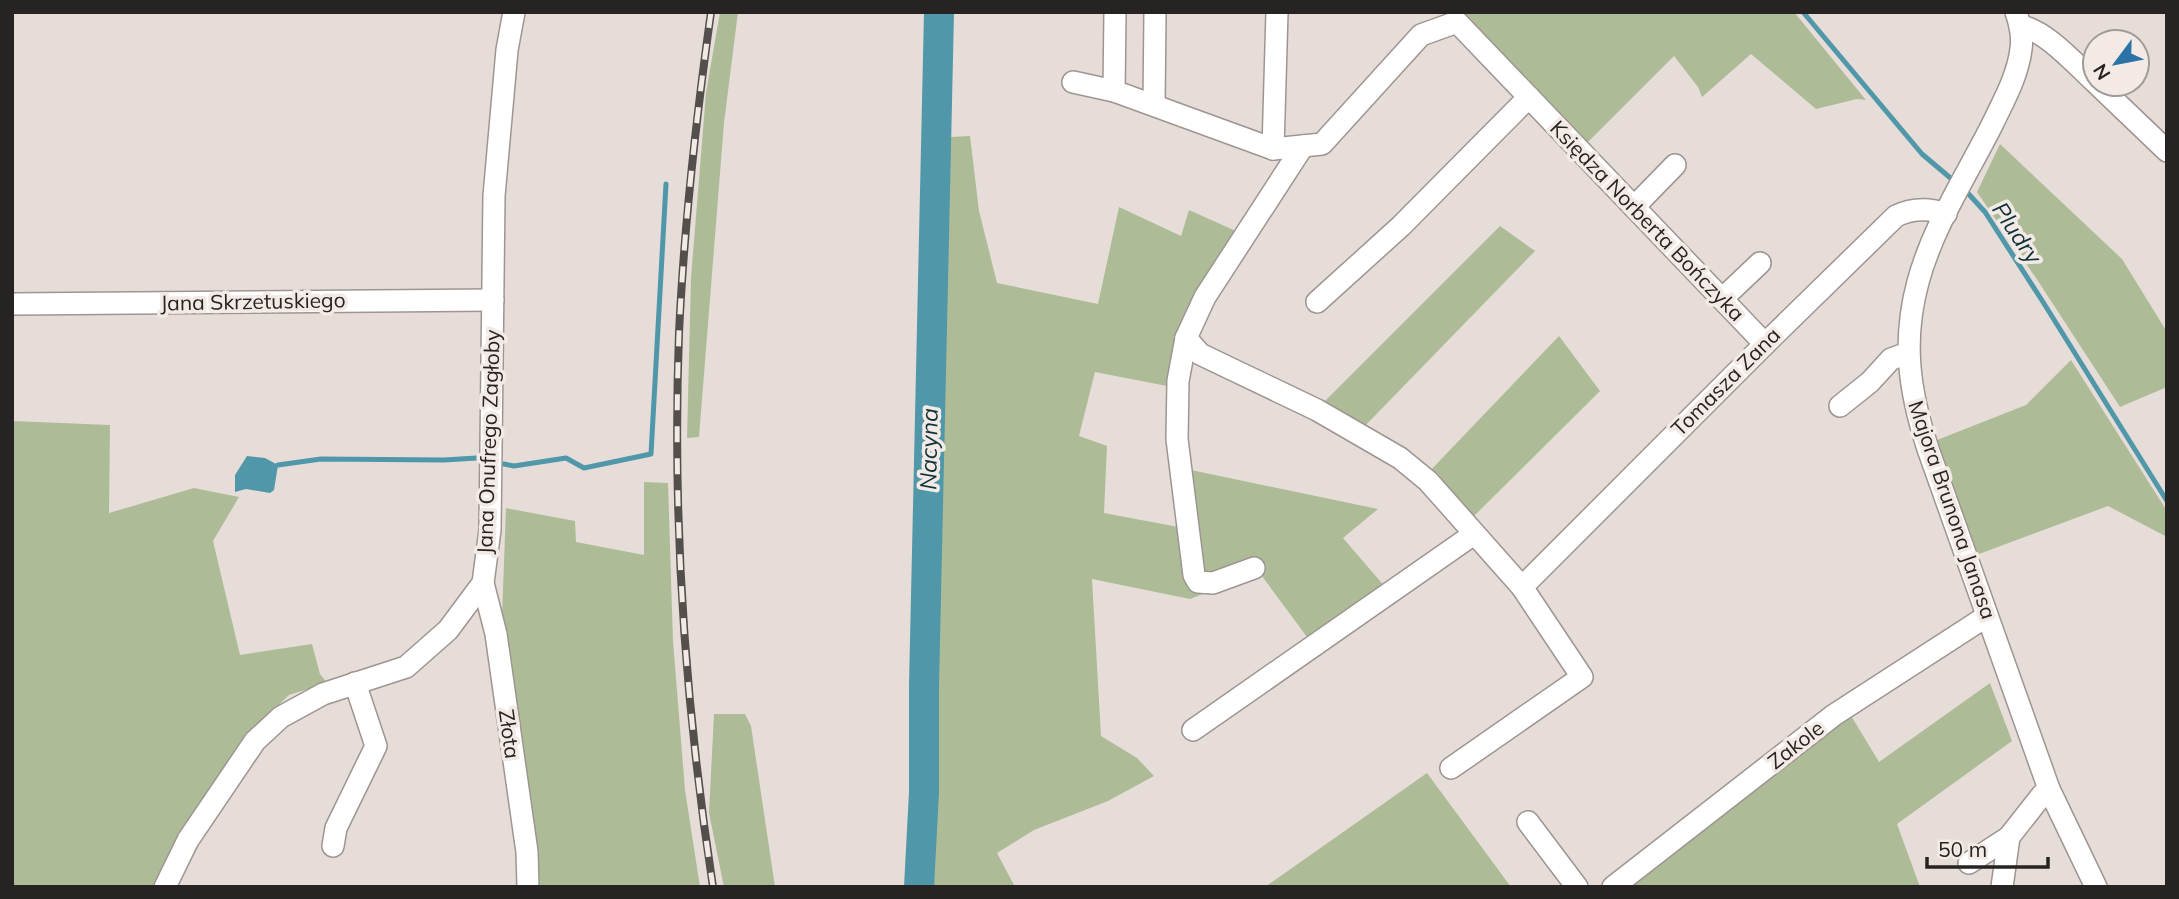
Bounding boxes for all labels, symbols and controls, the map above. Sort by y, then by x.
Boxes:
north arrow [2081,28,2151,98]
text: N [2088,60,2116,84]
street label: Księdza Norberta Bończyka [1545,115,1750,326]
water label: Pludry [1986,196,2049,270]
street label: Jana Skrzetuskiego [160,286,346,316]
street label: Tomasza Zana [1666,322,1785,441]
street label: Jana Onufrego Zagłoby [471,329,505,555]
street label: Majora Brunona Janasa [1903,397,2003,622]
water label: Nacyna [913,408,944,490]
street label: Złota [494,708,526,760]
street label: Zakole [1762,714,1829,774]
scale bar [1927,825,2048,869]
text: 50 m [1938,836,1987,862]

